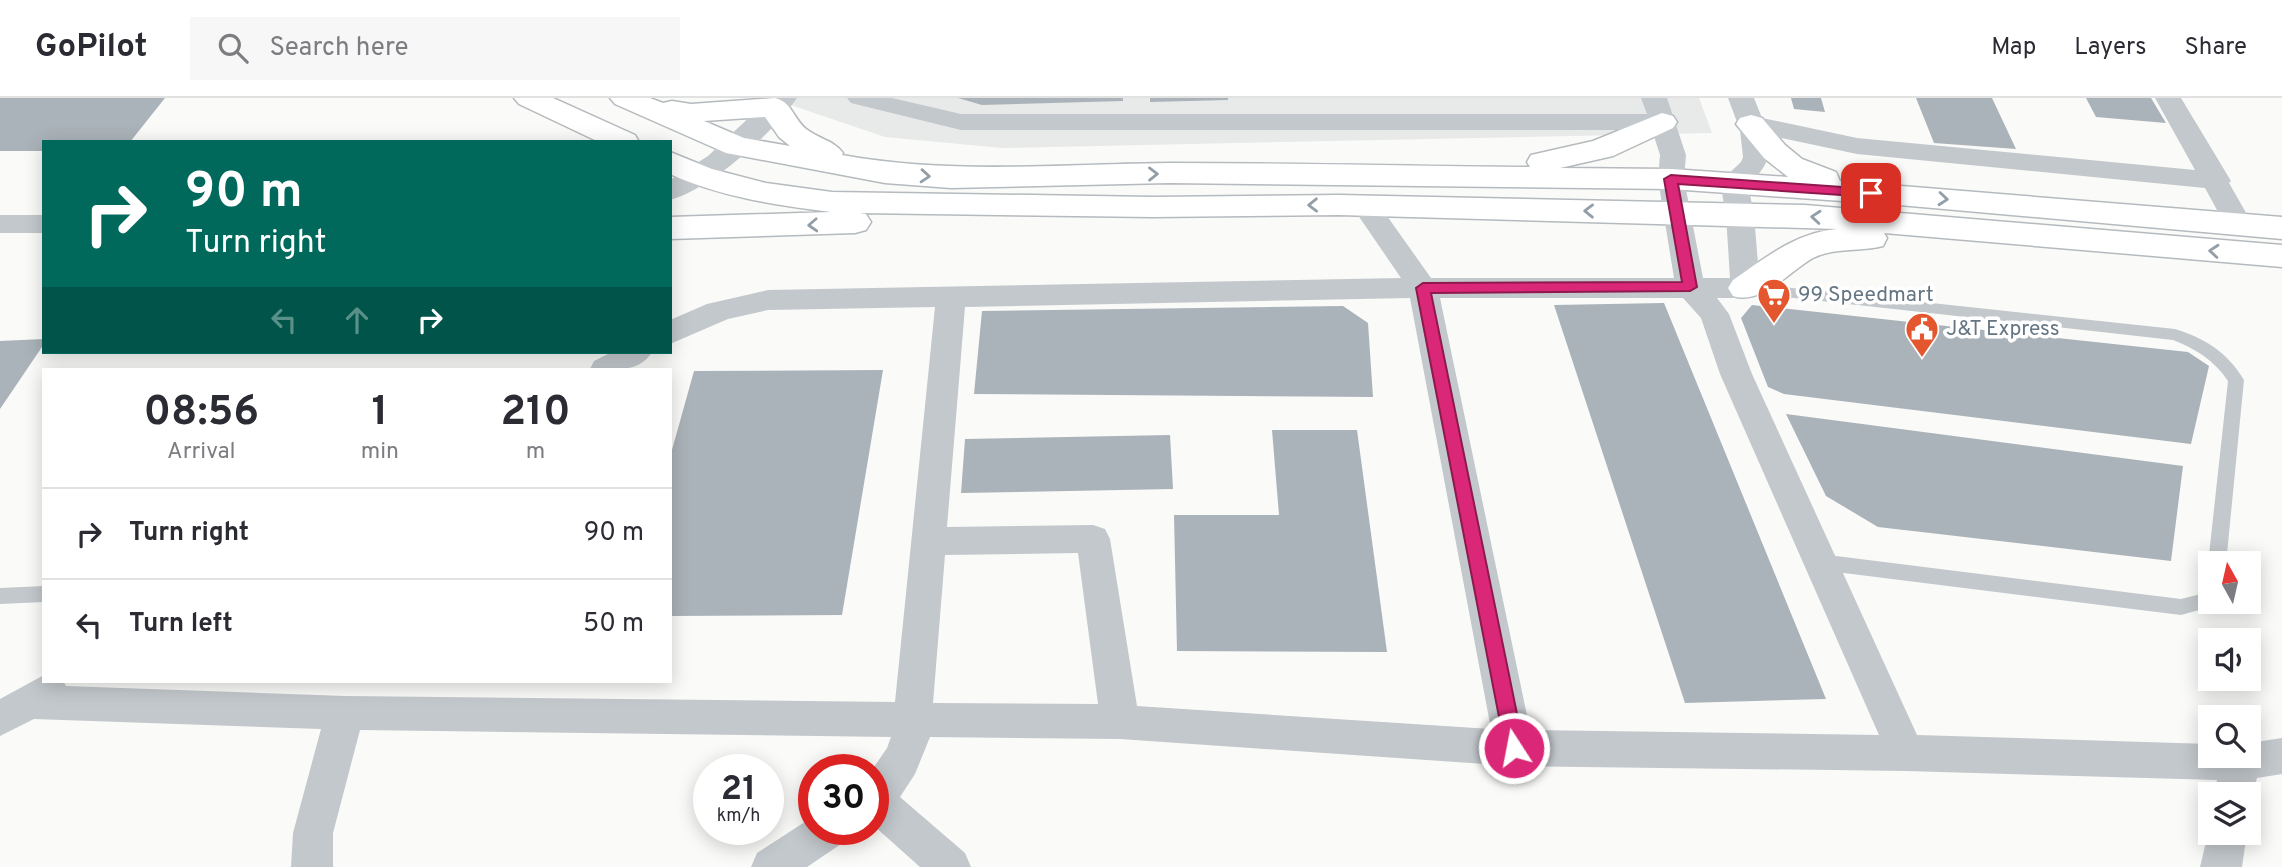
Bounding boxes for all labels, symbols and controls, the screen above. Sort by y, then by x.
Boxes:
search box [190,17,680,80]
text: GoPilot [35,27,148,69]
icon: search [214,29,252,67]
text: Search here [270,32,408,65]
text: Map [1991,33,2036,63]
text: Layers [2074,33,2146,63]
text: Share [2184,33,2247,63]
text: 90 m [185,163,303,225]
pin [1841,163,1901,223]
one-way arrow [1147,166,1158,181]
icon: right [70,168,161,259]
one-way arrow [920,168,931,183]
icon: arrive [1852,174,1890,212]
one-way arrow [1938,191,1949,206]
one-way arrow [1307,197,1317,213]
one-way arrow [1583,203,1594,218]
one-way arrow [1811,210,1822,225]
one-way arrow [807,217,818,232]
text: Turn right [185,224,327,264]
one-way arrow [2208,244,2219,259]
supermarket icon: 99 Speedmart [1755,276,1793,325]
place label: 99 Speedmart [1798,282,1934,309]
icon: left [265,301,303,339]
icon: ahead [338,301,376,339]
icon: right [411,301,449,339]
public building icon: J&T Express [1903,310,1941,359]
place label: J&T Express [1946,316,2060,343]
text: 08:56 [143,387,259,440]
text: 1 [371,387,388,440]
text: 210 [500,387,571,440]
text: Arrival [167,438,236,467]
text: min [361,438,399,467]
text: m [526,438,545,467]
icon: right [70,515,108,553]
text: Turn right [129,517,249,550]
text: 90 m [584,517,644,550]
north arrow [2198,551,2261,614]
map controls [2198,551,2261,845]
icon: left [70,606,108,644]
text: Turn left [129,608,233,641]
text: 50 m [583,608,644,641]
button: sound [2198,628,2261,691]
button: search [2198,705,2261,768]
position arrow [1477,711,1551,785]
speed limit sign: 30 [798,754,889,845]
text: 21 [721,768,756,812]
button: layers [2198,782,2261,845]
text: km/h [717,805,760,828]

